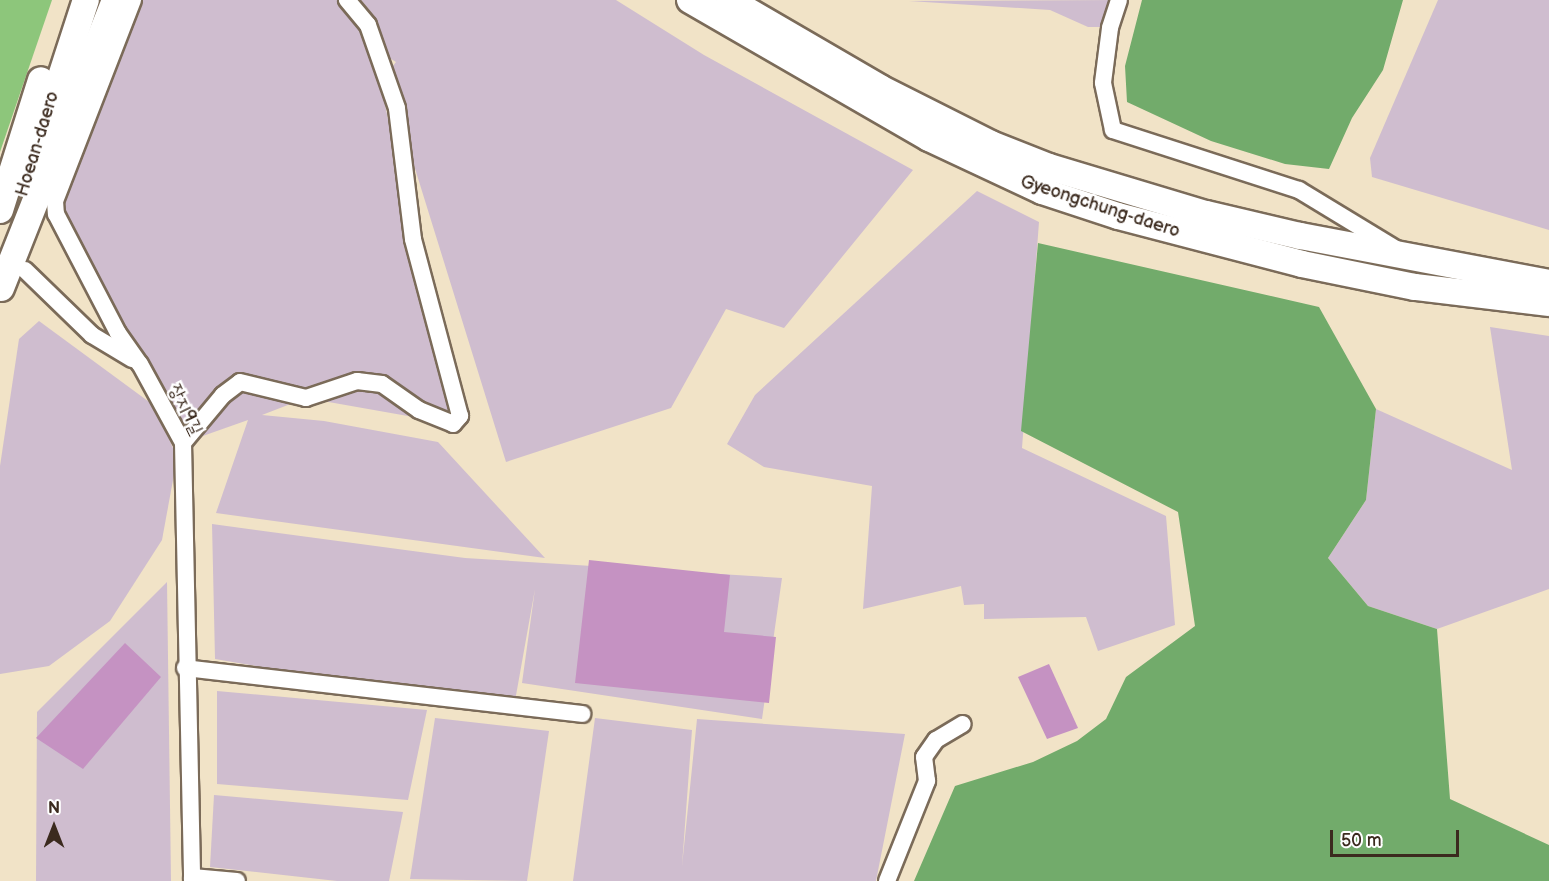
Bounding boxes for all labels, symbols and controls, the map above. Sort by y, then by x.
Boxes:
street label: Hoean-daero [12,89,64,199]
street label: Gyeongchung-daero [1018,171,1182,243]
street label: 장지9길 [163,381,207,439]
north arrow [24,797,84,857]
text: N [48,799,60,818]
scale bar [1333,818,1462,856]
text: 50 m [1341,830,1382,851]

